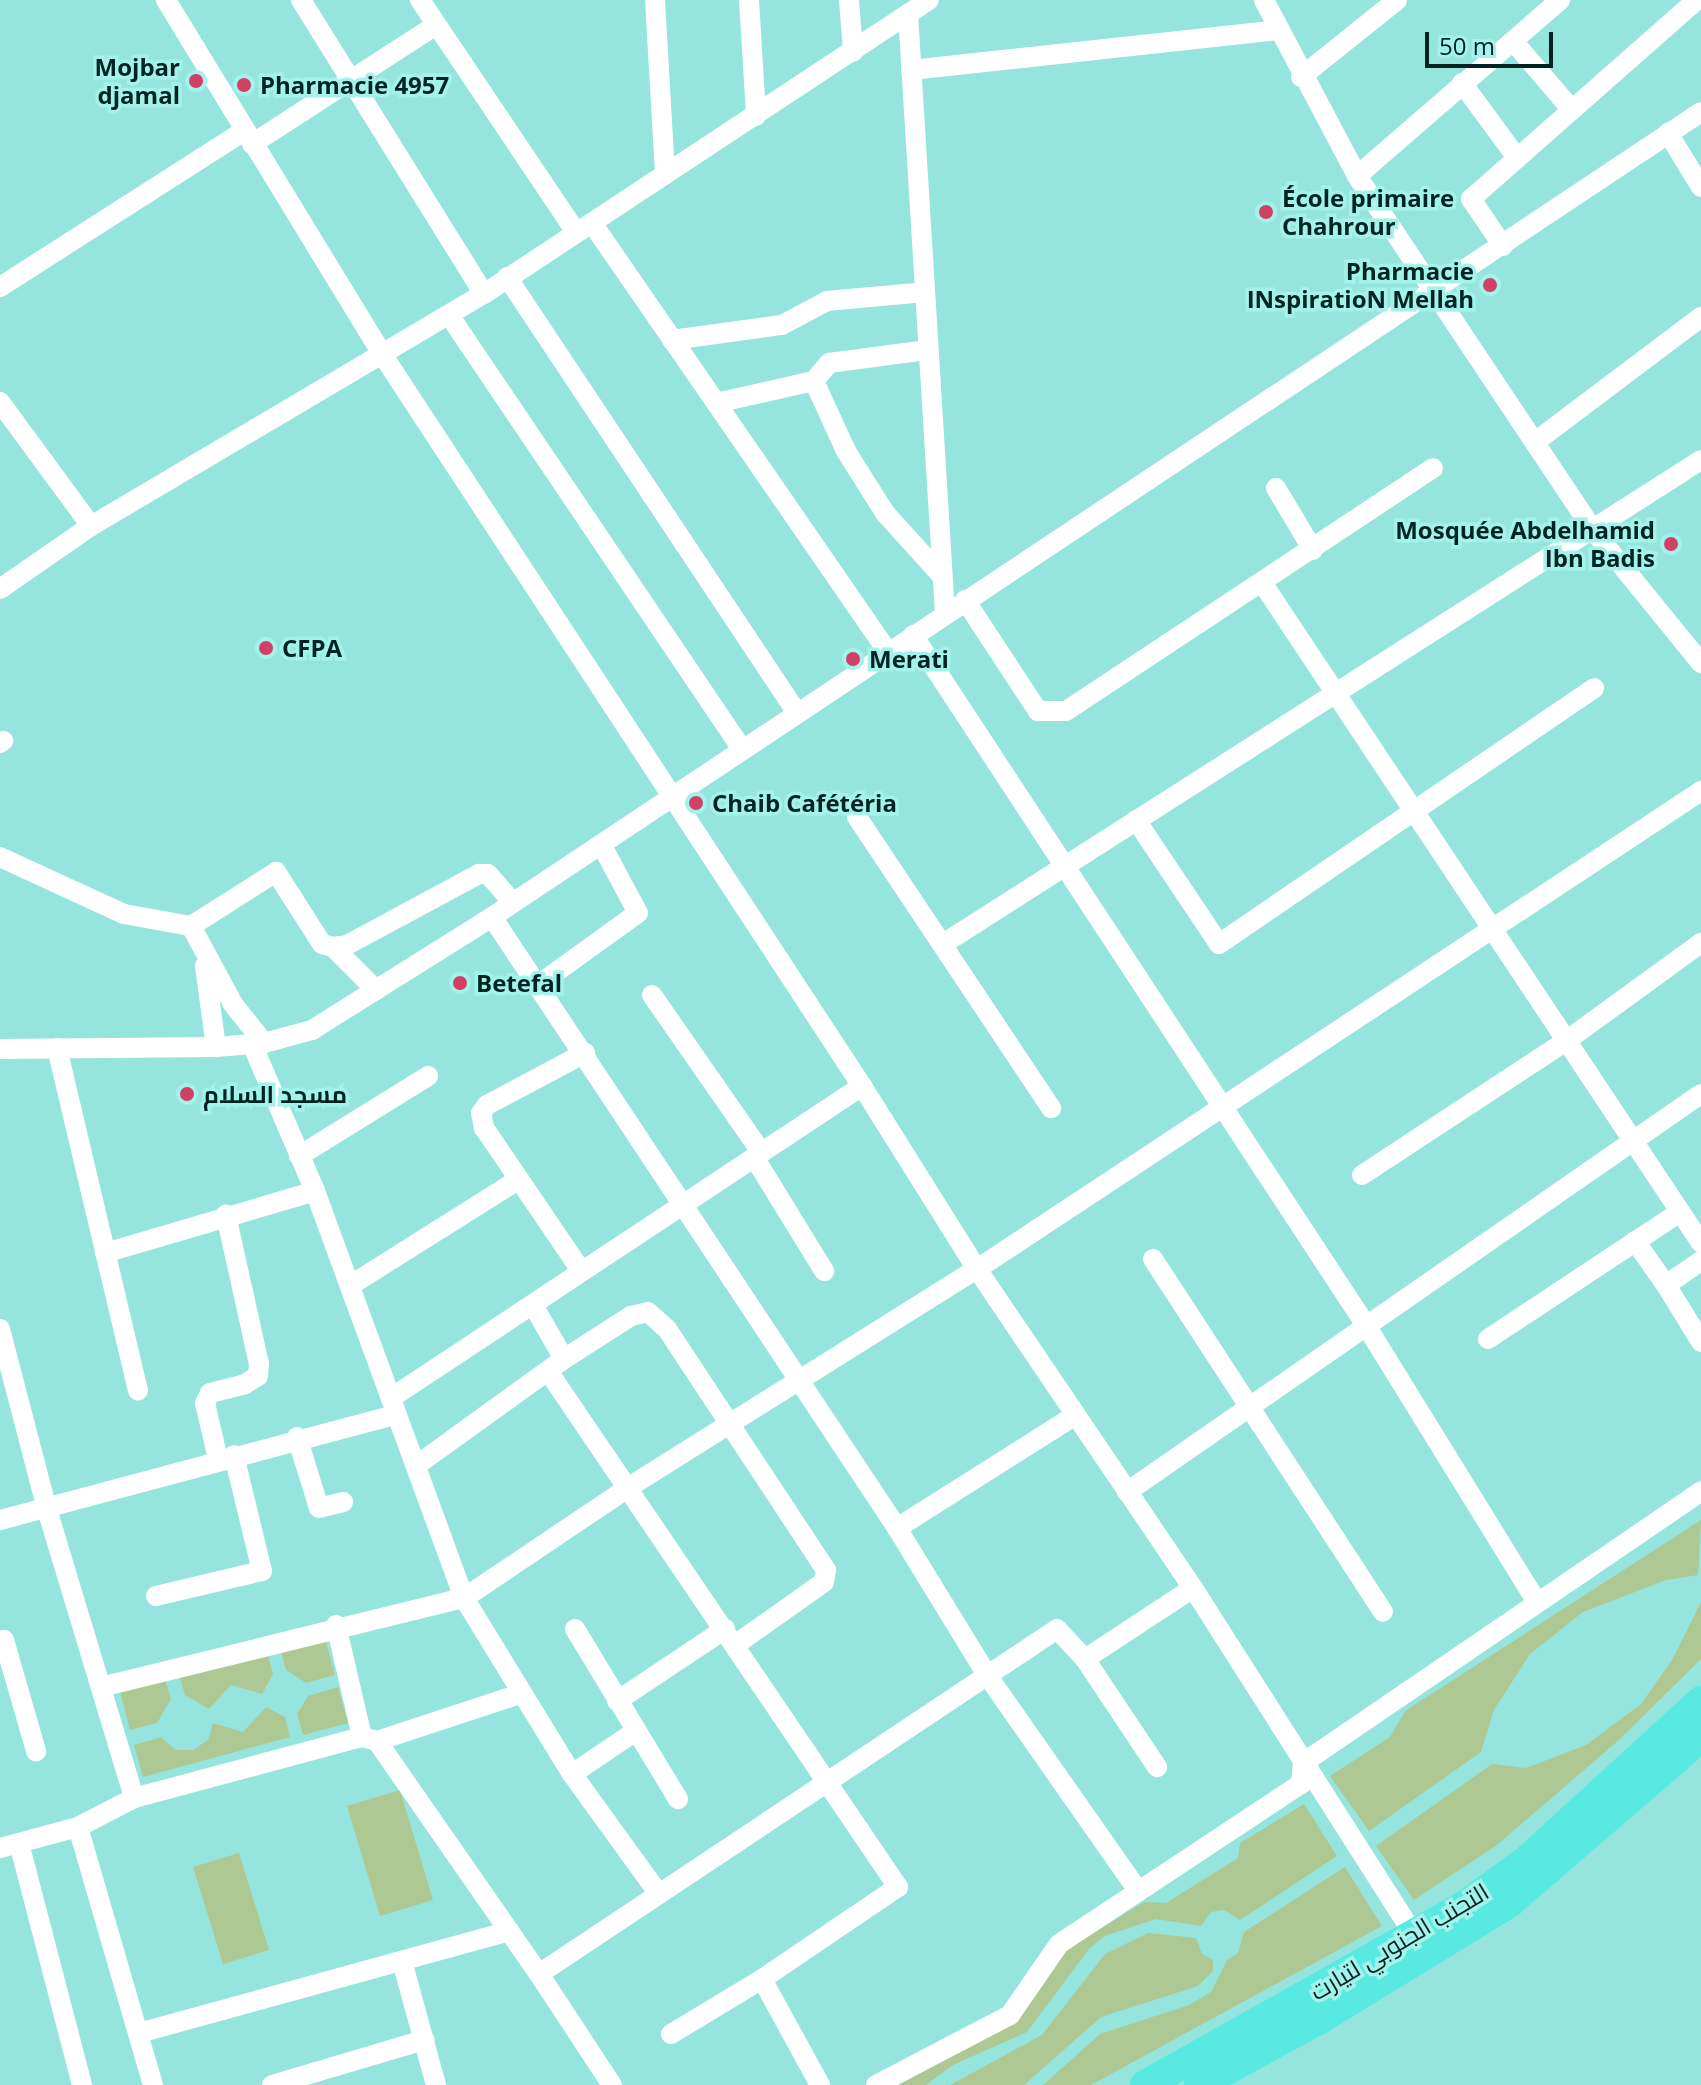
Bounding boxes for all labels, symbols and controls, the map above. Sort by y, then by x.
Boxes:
scale bar [1429,16,1557,66]
text: 50 m [1439,29,1495,62]
place label: Mojbar djamal [95,53,180,109]
place label: Pharmacie 4957 [260,71,449,99]
marker: Mojbar djamal [187,72,205,90]
marker: Pharmacie 4957 [235,76,253,94]
place label: École primaire Chahrour [1282,184,1454,240]
marker: École primaire Chahrour [1257,203,1275,221]
place label: Pharmacie INspiratioN Mellah [1247,257,1474,313]
marker: Pharmacie INspiratioN Mellah [1481,276,1499,294]
place label: Mosquée Abdelhamid Ibn Badis [1395,516,1655,572]
marker: Mosquée Abdelhamid Ibn Badis [1662,535,1680,553]
place label: CFPA [282,634,342,662]
marker: CFPA [257,639,275,657]
place label: Merati [869,645,949,673]
marker: Merati [844,650,862,668]
place label: Chaib Cafétéria [712,789,897,817]
marker: Chaib Cafétéria [687,794,705,812]
place label: Betefal [476,969,562,997]
marker: Betefal [451,974,469,992]
place label: مسجد السلام [203,1080,347,1108]
marker: مسجد السلام [178,1085,196,1103]
street label: التجنب الجنوبي لتيارت [1305,1876,1493,2006]

